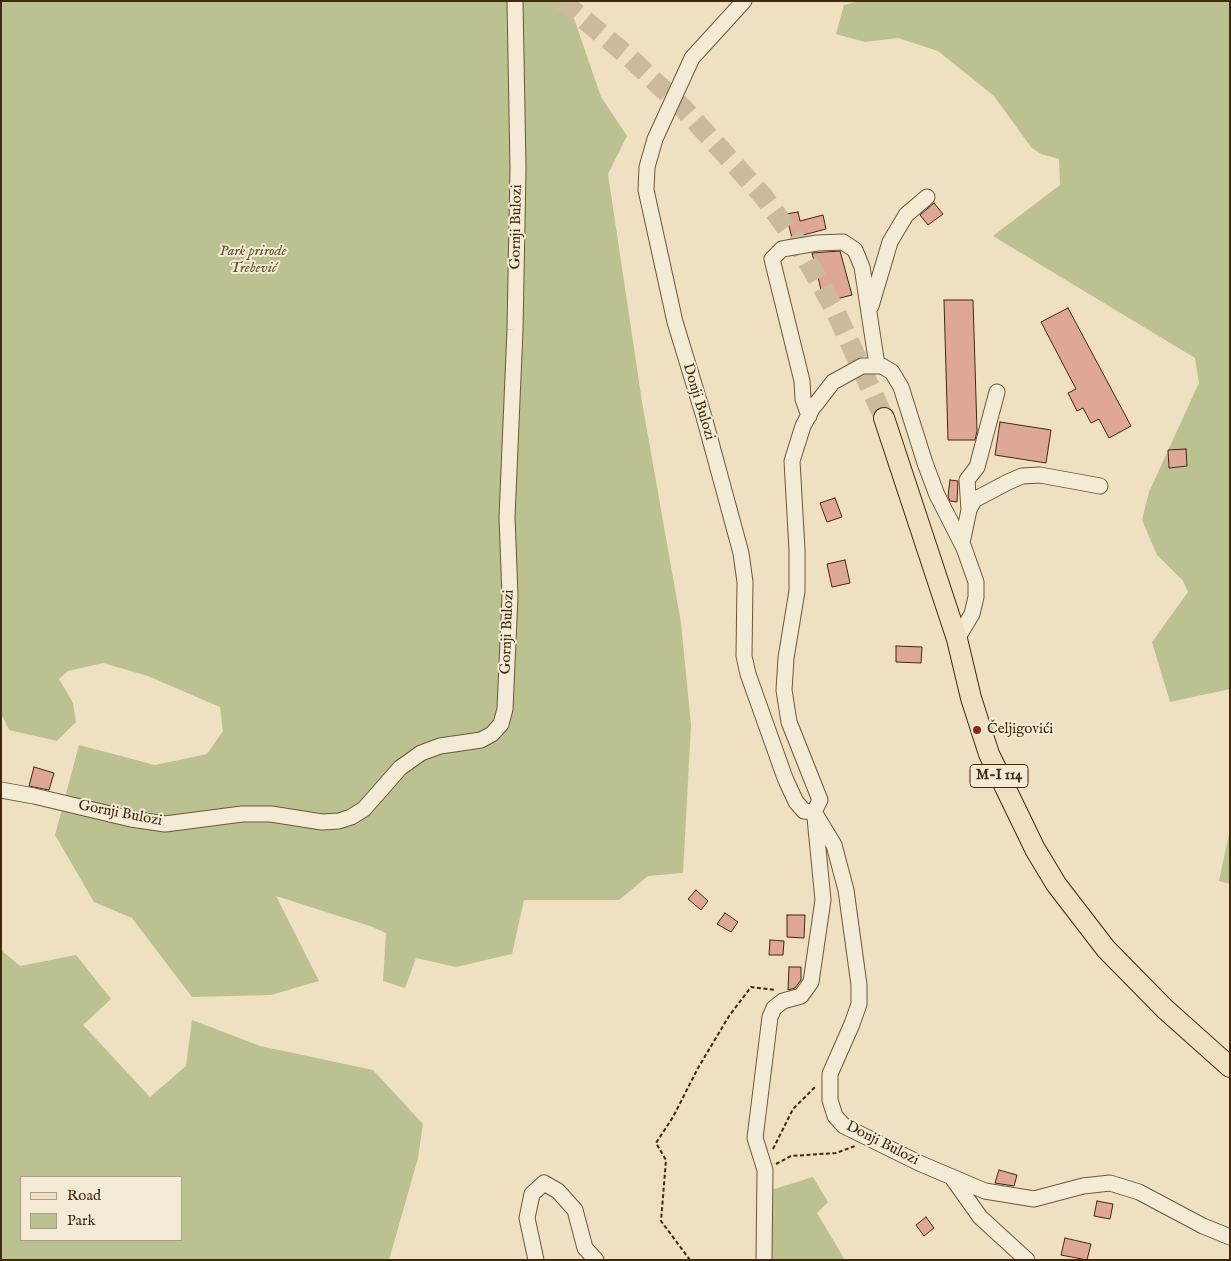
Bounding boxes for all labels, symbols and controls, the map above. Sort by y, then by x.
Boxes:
street label: Gornji Bulozi [507,184,527,270]
park label: Park prirode Trebević [219,243,287,278]
street label: Donji Bulozi [678,361,718,443]
street label: Gornji Bulozi [498,589,518,675]
place label: Čeljigovići [987,721,1053,739]
marker: Čeljigovići [971,724,983,736]
road number: M-I 114 [970,764,1028,788]
street label: Gornji Bulozi [77,797,163,831]
street label: Donji Bulozi [842,1118,922,1170]
legend [20,1176,182,1241]
text: Road [67,1186,101,1205]
text: Park [67,1211,96,1230]

